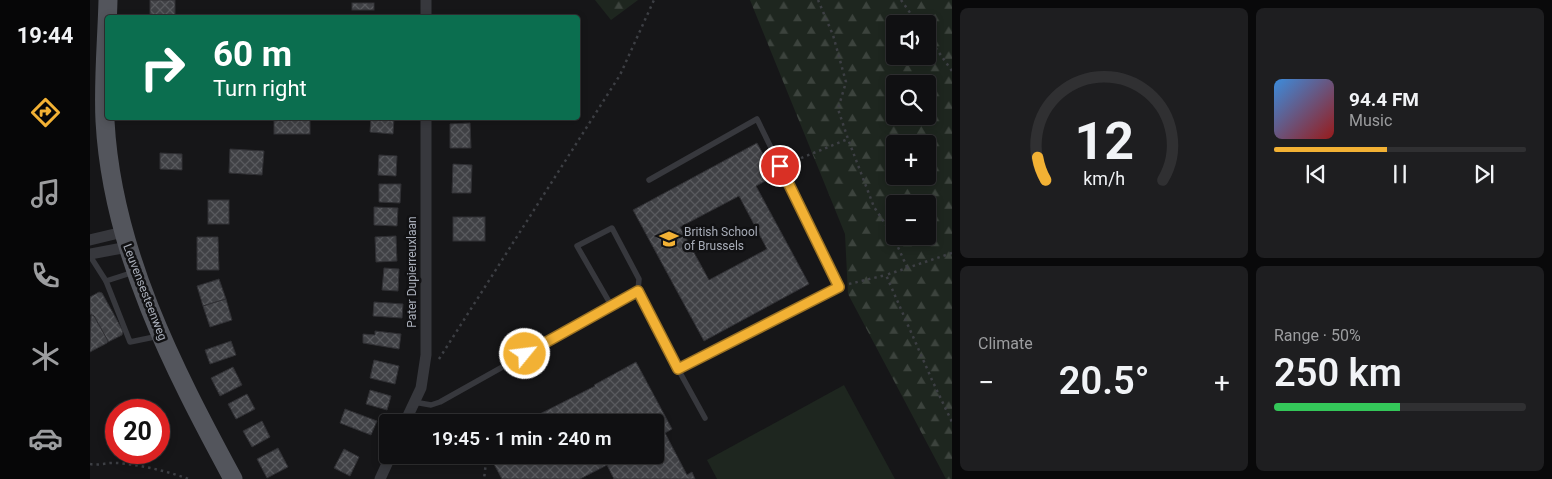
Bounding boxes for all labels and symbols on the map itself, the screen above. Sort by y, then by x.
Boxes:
pin [759,145,801,187]
street label: Pater Dupierreuxlaan [405,216,419,328]
place label: British School of Brussels [684,225,758,253]
school or university icon: British School of Brussels [658,228,680,250]
street label: Leuvensesteenweg [120,242,170,342]
position arrow [498,327,550,379]
speed limit sign: 20 [105,399,170,464]

